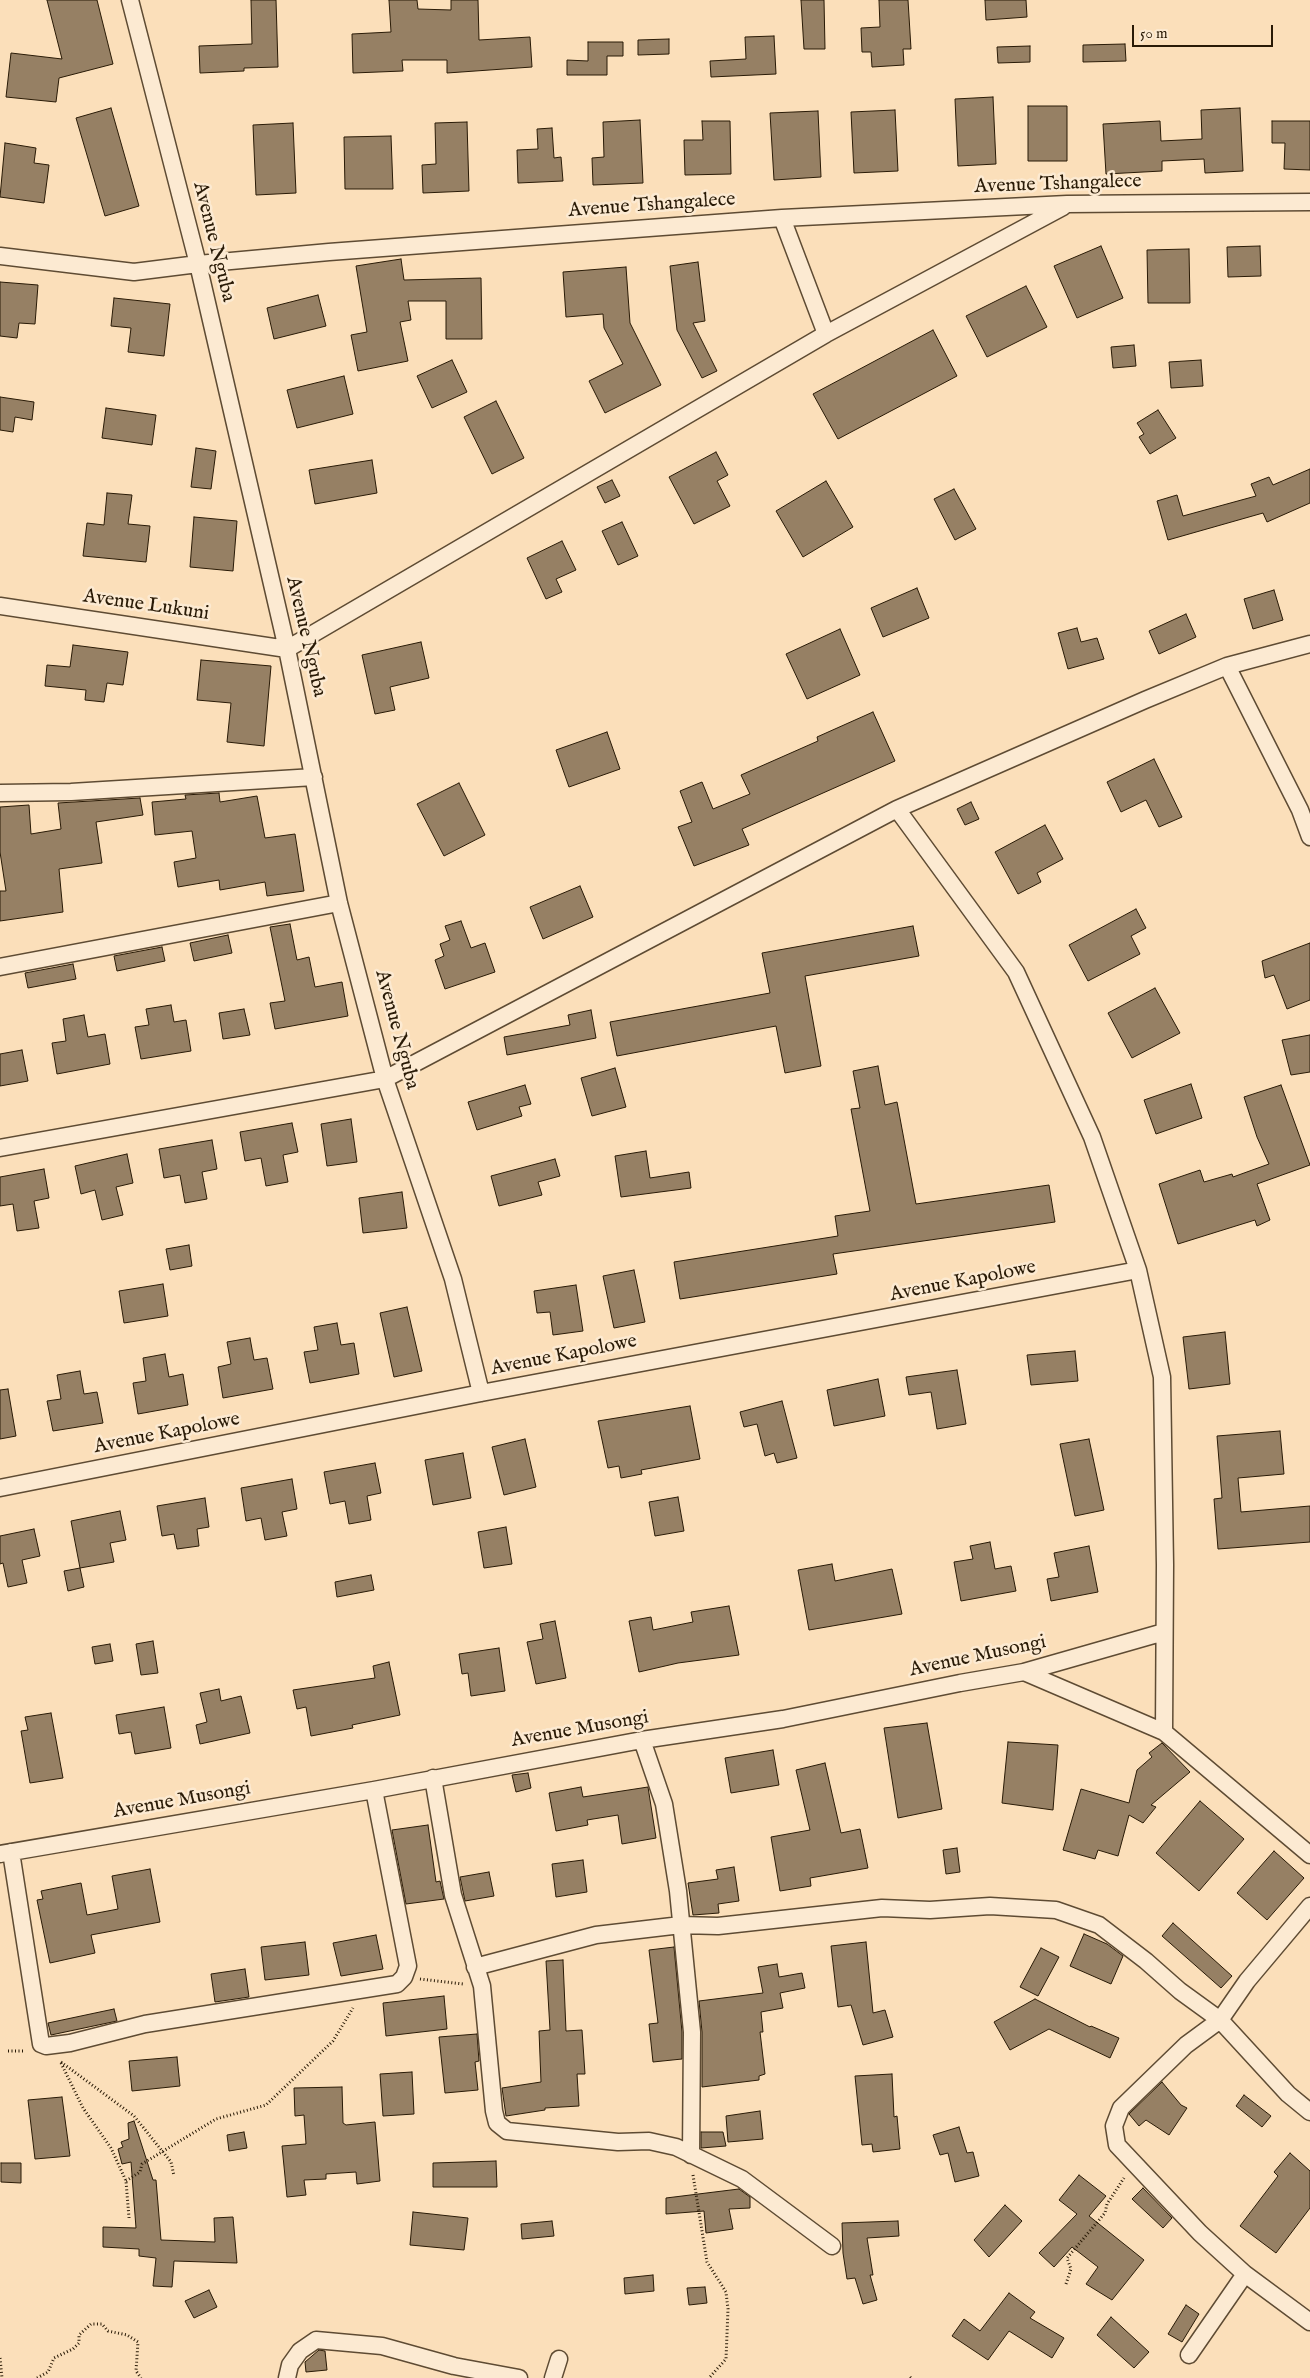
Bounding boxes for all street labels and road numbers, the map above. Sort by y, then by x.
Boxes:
street label: Avenue Tshangalece [974,170,1142,200]
street label: Avenue Nguba [187,180,239,304]
street label: Avenue Tshangalece [568,188,736,224]
street label: Avenue Nguba [279,574,331,700]
street label: Avenue Lukuni [81,585,211,627]
street label: Avenue Nguba [369,968,423,1092]
street label: Avenue Kapolowe [888,1256,1038,1308]
street label: Avenue Kapolowe [489,1330,639,1382]
street label: Avenue Kapolowe [92,1408,242,1460]
street label: Avenue Musongi [908,1631,1048,1683]
street label: Avenue Musongi [509,1706,651,1754]
street label: Avenue Musongi [111,1777,253,1825]

